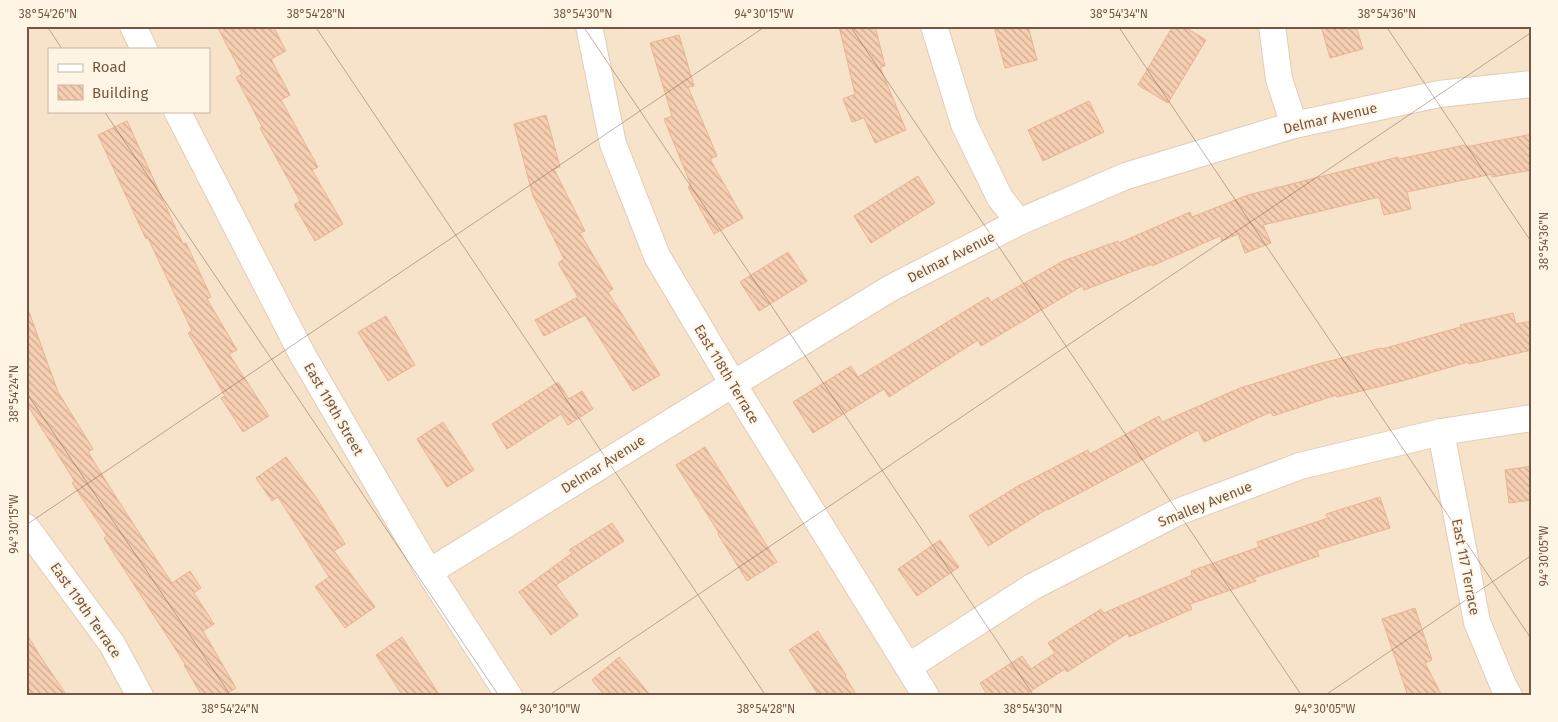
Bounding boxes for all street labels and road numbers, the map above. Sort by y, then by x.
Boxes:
street label: Delmar Avenue [1281,99,1379,138]
street label: Delmar Avenue [905,228,998,287]
street label: East 118th Terrace [690,322,763,427]
street label: East 119th Street [300,360,367,459]
street label: Delmar Avenue [558,432,648,497]
street label: Smalley Avenue [1156,478,1255,531]
street label: East 117 Terrace [1448,517,1483,617]
street label: East 119th Terrace [46,559,125,661]

